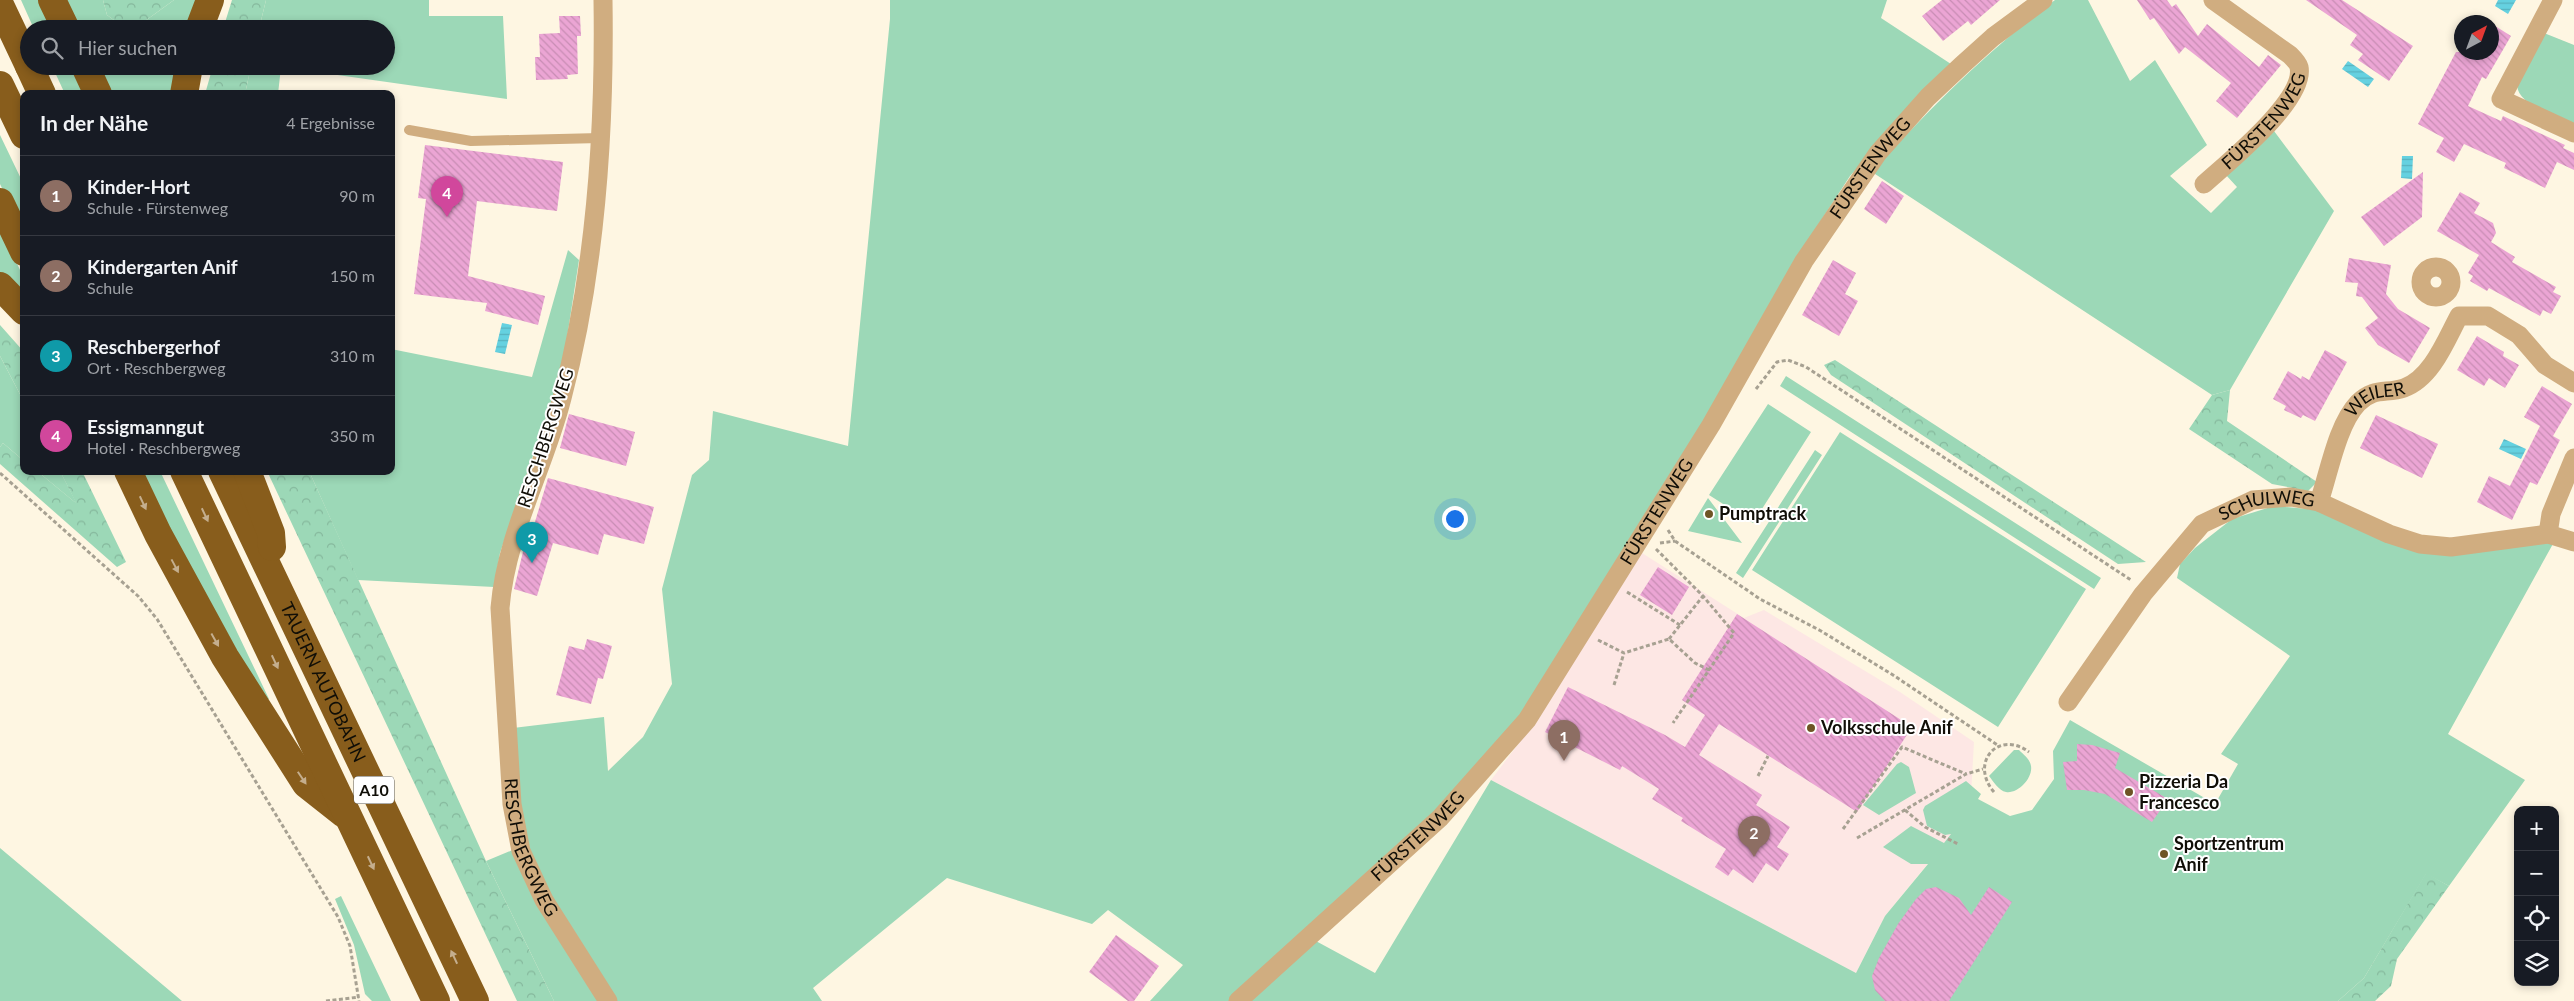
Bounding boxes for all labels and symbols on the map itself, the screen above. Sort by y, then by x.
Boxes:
north arrow [2454,15,2499,60]
street label: FÜRSTENWEG [2217,70,2310,173]
street label: FÜRSTENWEG [1824,112,1915,222]
pin: 4 [431,176,463,217]
street label: RESCHBERGWEG [512,365,578,510]
street label: WEILER [2339,376,2408,421]
street label: FÜRSTENWEG [1615,454,1697,569]
street label: SCHULWEG [2215,485,2317,525]
one-way arrow [139,495,147,510]
place label: Pumptrack [1719,502,1807,524]
your location [1442,506,1468,532]
one-way arrow [201,508,209,522]
marker: Pumptrack [1703,508,1715,520]
pin: 3 [516,522,548,563]
one-way arrow [170,559,179,572]
street label: TAUERN AUTOBAHN [276,598,371,765]
one-way arrow [211,633,219,648]
one-way arrow [271,655,279,669]
place label: Volksschule Anif [1820,716,1953,738]
pin: 1 [1548,720,1580,761]
marker: Volksschule Anif [1805,722,1817,734]
place label: Pizzeria Da Francesco [2139,770,2228,813]
one-way arrow [297,771,307,784]
road number: A10 [354,776,394,804]
street label: RESCHBERGWEG [500,777,564,920]
street label: FÜRSTENWEG [1366,786,1469,885]
marker: Pizzeria Da Francesco [2123,786,2135,798]
pin: 2 [1738,816,1770,857]
place label: Sportzentrum Anif [2173,832,2284,875]
marker: Sportzentrum Anif [2158,848,2170,860]
one-way arrow [367,856,375,870]
one-way arrow [449,950,457,964]

